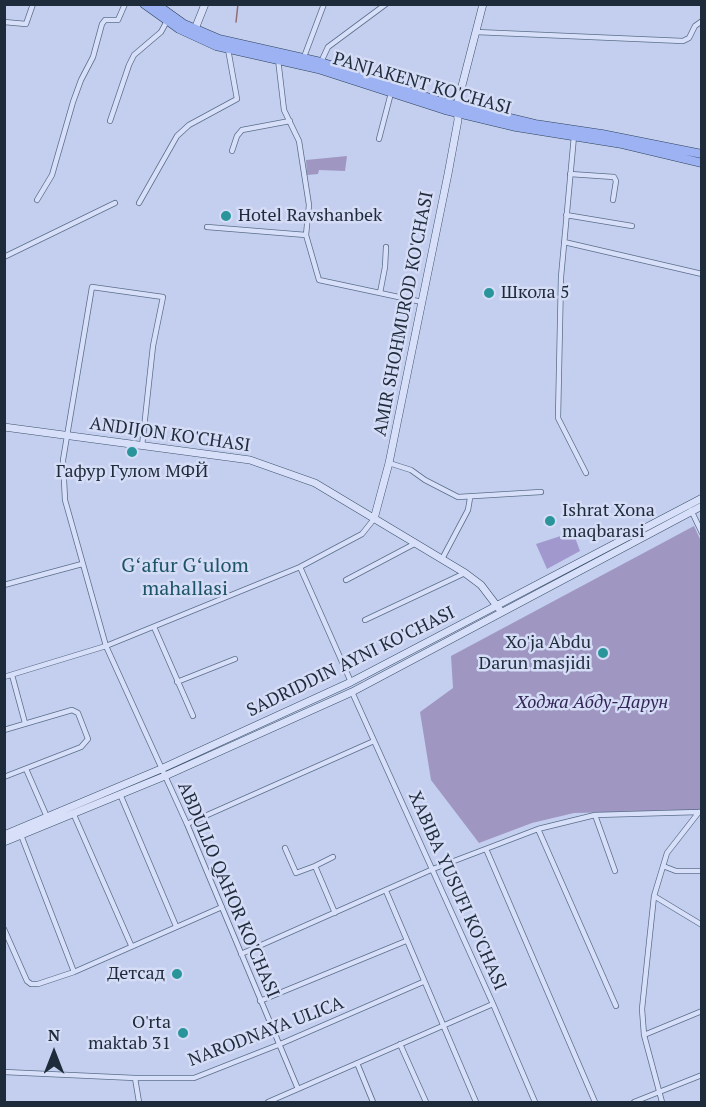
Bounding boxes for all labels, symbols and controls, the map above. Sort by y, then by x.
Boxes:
street label: PANJAKENT KO'CHASI [330,48,514,120]
street label: AMIR SHOHMUROD KO'CHASI [370,190,438,438]
place label: Hotel Ravshanbek [238,205,382,227]
marker: Hotel Ravshanbek [219,209,233,223]
place label: Школа 5 [501,282,570,304]
marker: Школа 5 [482,286,496,300]
street label: ANDIJON KO'CHASI [88,413,252,457]
marker: Гафур Гулом МФЙ [125,445,139,459]
place label: Гафур Гулом МФЙ [56,461,208,483]
place label: Ishrat Хоnа mаqbаrasi [562,500,655,542]
marker: Ishrat Хоnа mаqbаrasi [543,514,557,528]
district label: Gʻafur Gʻulom mahallasi [121,554,249,601]
street label: SADRIDDIN AYNI KO'CHASI [244,602,458,722]
place label: Xo'ja Abdu Darun masjidi [478,632,591,674]
marker: Xo'ja Abdu Darun masjidi [596,646,610,660]
park label: Ходжа Абду-Дарун [516,692,668,714]
street label: ABDULLO QAHOR KO'CHASI [173,779,283,1001]
street label: XABIBA YUSUFI KO'CHASI [403,788,511,994]
place label: Детсад [107,963,165,985]
marker: Детсад [170,967,184,981]
street label: NARODNAYA ULICA [185,992,347,1072]
place label: O'rta maktab 31 [88,1012,171,1054]
north arrow [24,1023,84,1083]
text: N [48,1024,60,1046]
marker: O'rta maktab 31 [176,1026,190,1040]

